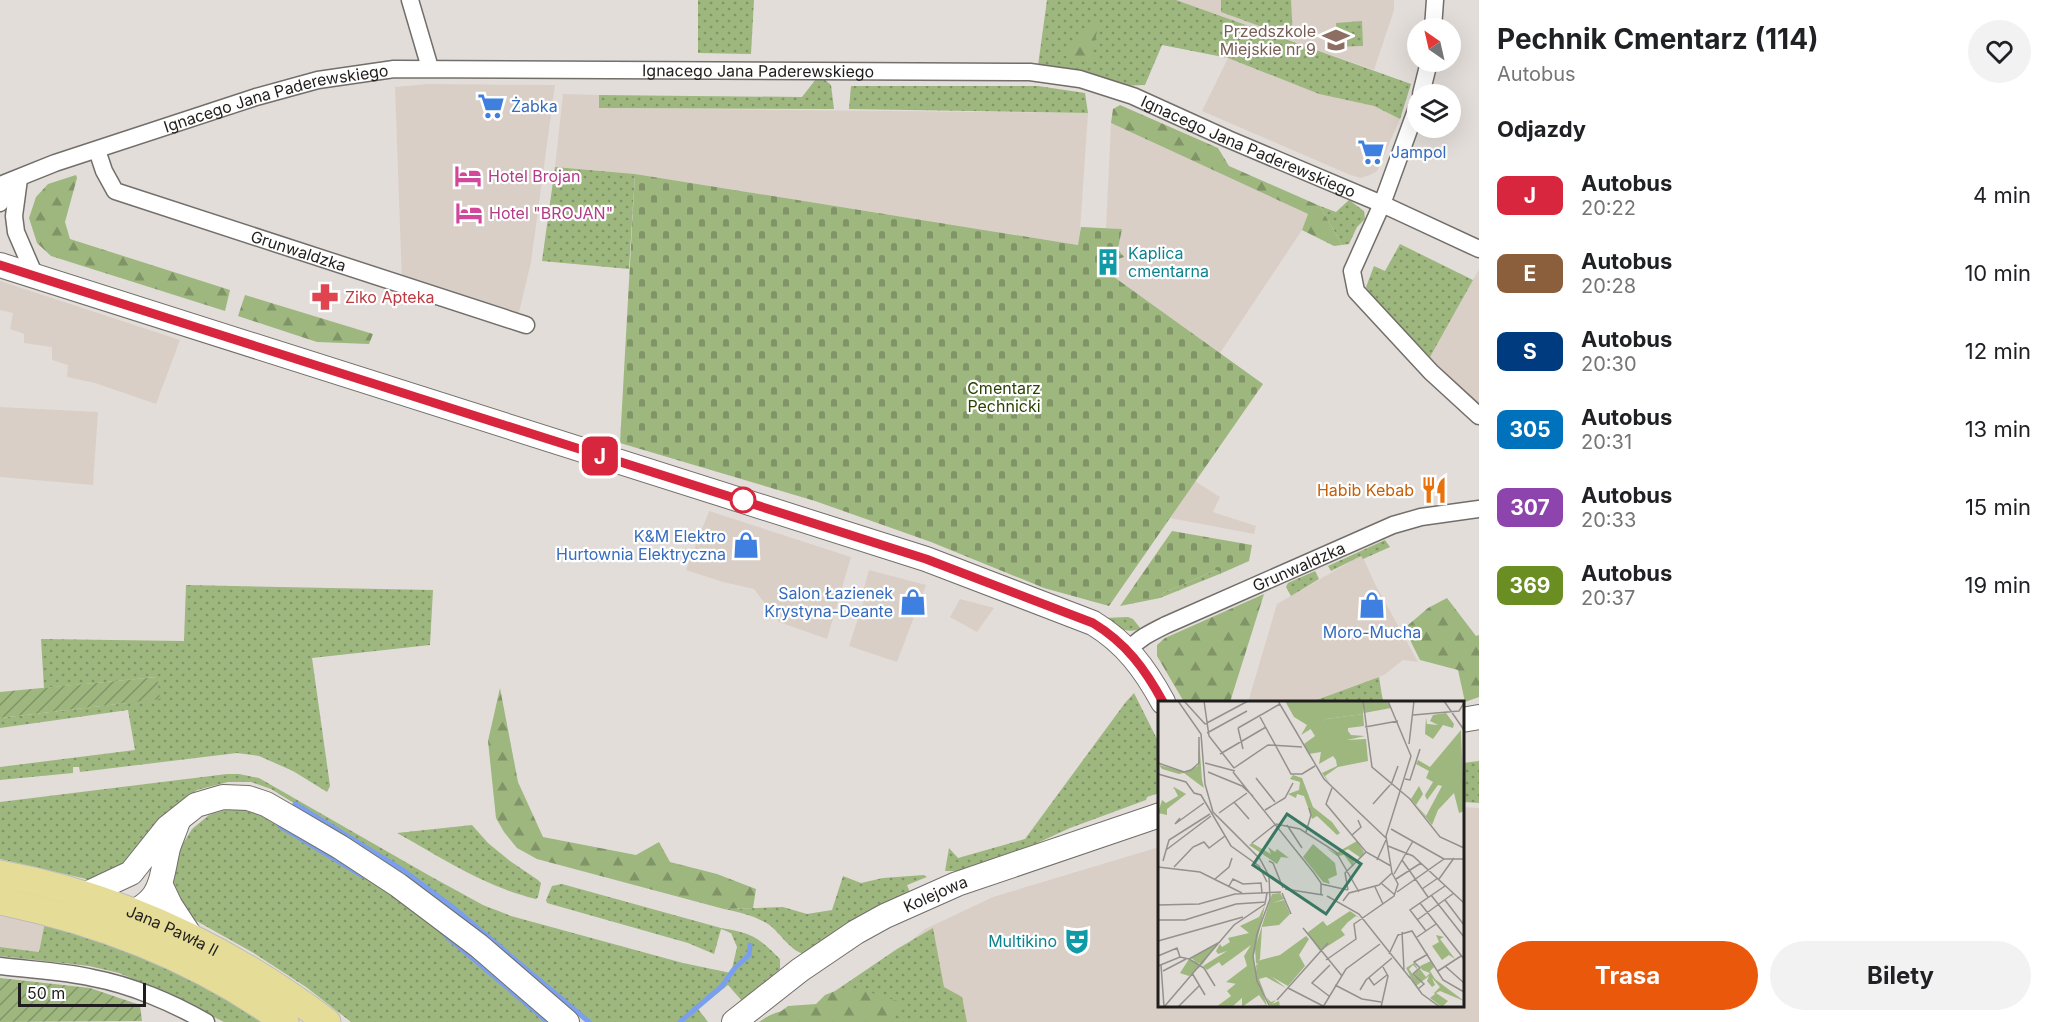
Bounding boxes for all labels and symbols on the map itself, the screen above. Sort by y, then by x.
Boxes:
north arrow [1407,18,1461,72]
place label: Przedszkole Miejskie nr 9 [1220,21,1316,59]
school or university icon: Przedszkole Miejskie nr 9 [1321,25,1351,55]
street label: Ignacego Jana Paderewskiego [161,60,390,137]
street label: Ignacego Jana Paderewskiego [642,60,874,81]
supermarket icon: Żabka [476,91,506,121]
street label: Ignacego Jana Paderewskiego [1138,91,1359,202]
place label: Żabka [511,96,558,116]
supermarket icon: Jampol [1356,137,1386,167]
place label: Jampol [1391,142,1446,162]
hotel icon: Hotel Brojan [453,161,483,191]
place label: Hotel Brojan [488,166,580,186]
hotel icon: Hotel "BROJAN" [454,198,484,228]
place label: Hotel "BROJAN" [489,203,613,223]
street label: Grunwaldzka [248,226,349,276]
place label: Kaplica cmentarna [1128,243,1209,281]
building icon: Kaplica cmentarna [1093,247,1123,277]
pharmacy icon: Ziko Apteka [310,282,340,312]
place label: Ziko Apteka [345,287,434,307]
park label: Cmentarz Pechnicki [967,378,1041,416]
line badge: J [580,436,620,476]
restaurant icon: Habib Kebab [1419,475,1449,505]
place label: Habib Kebab [1317,480,1414,500]
unlabelled marker [730,487,756,513]
place label: K&M Elektro Hurtownia Elektryczna [556,526,726,564]
shop icon: K&M Elektro Hurtownia Elektryczna [731,530,761,560]
street label: Grunwaldzka [1249,537,1348,596]
place label: Salon Łazienek Krystyna-Deante [764,583,893,621]
shop icon: Salon Łazienek Krystyna-Deante [898,587,928,617]
shop icon: Moro-Mucha [1357,590,1387,620]
place label: Moro-Mucha [1323,622,1421,642]
inset map [1158,701,1464,1007]
street label: Kolejowa [900,871,970,917]
street label: Jana Pawła II [124,901,222,960]
theatre icon: Multikino [1062,926,1092,956]
place label: Multikino [988,931,1057,951]
scale bar [18,980,146,1008]

